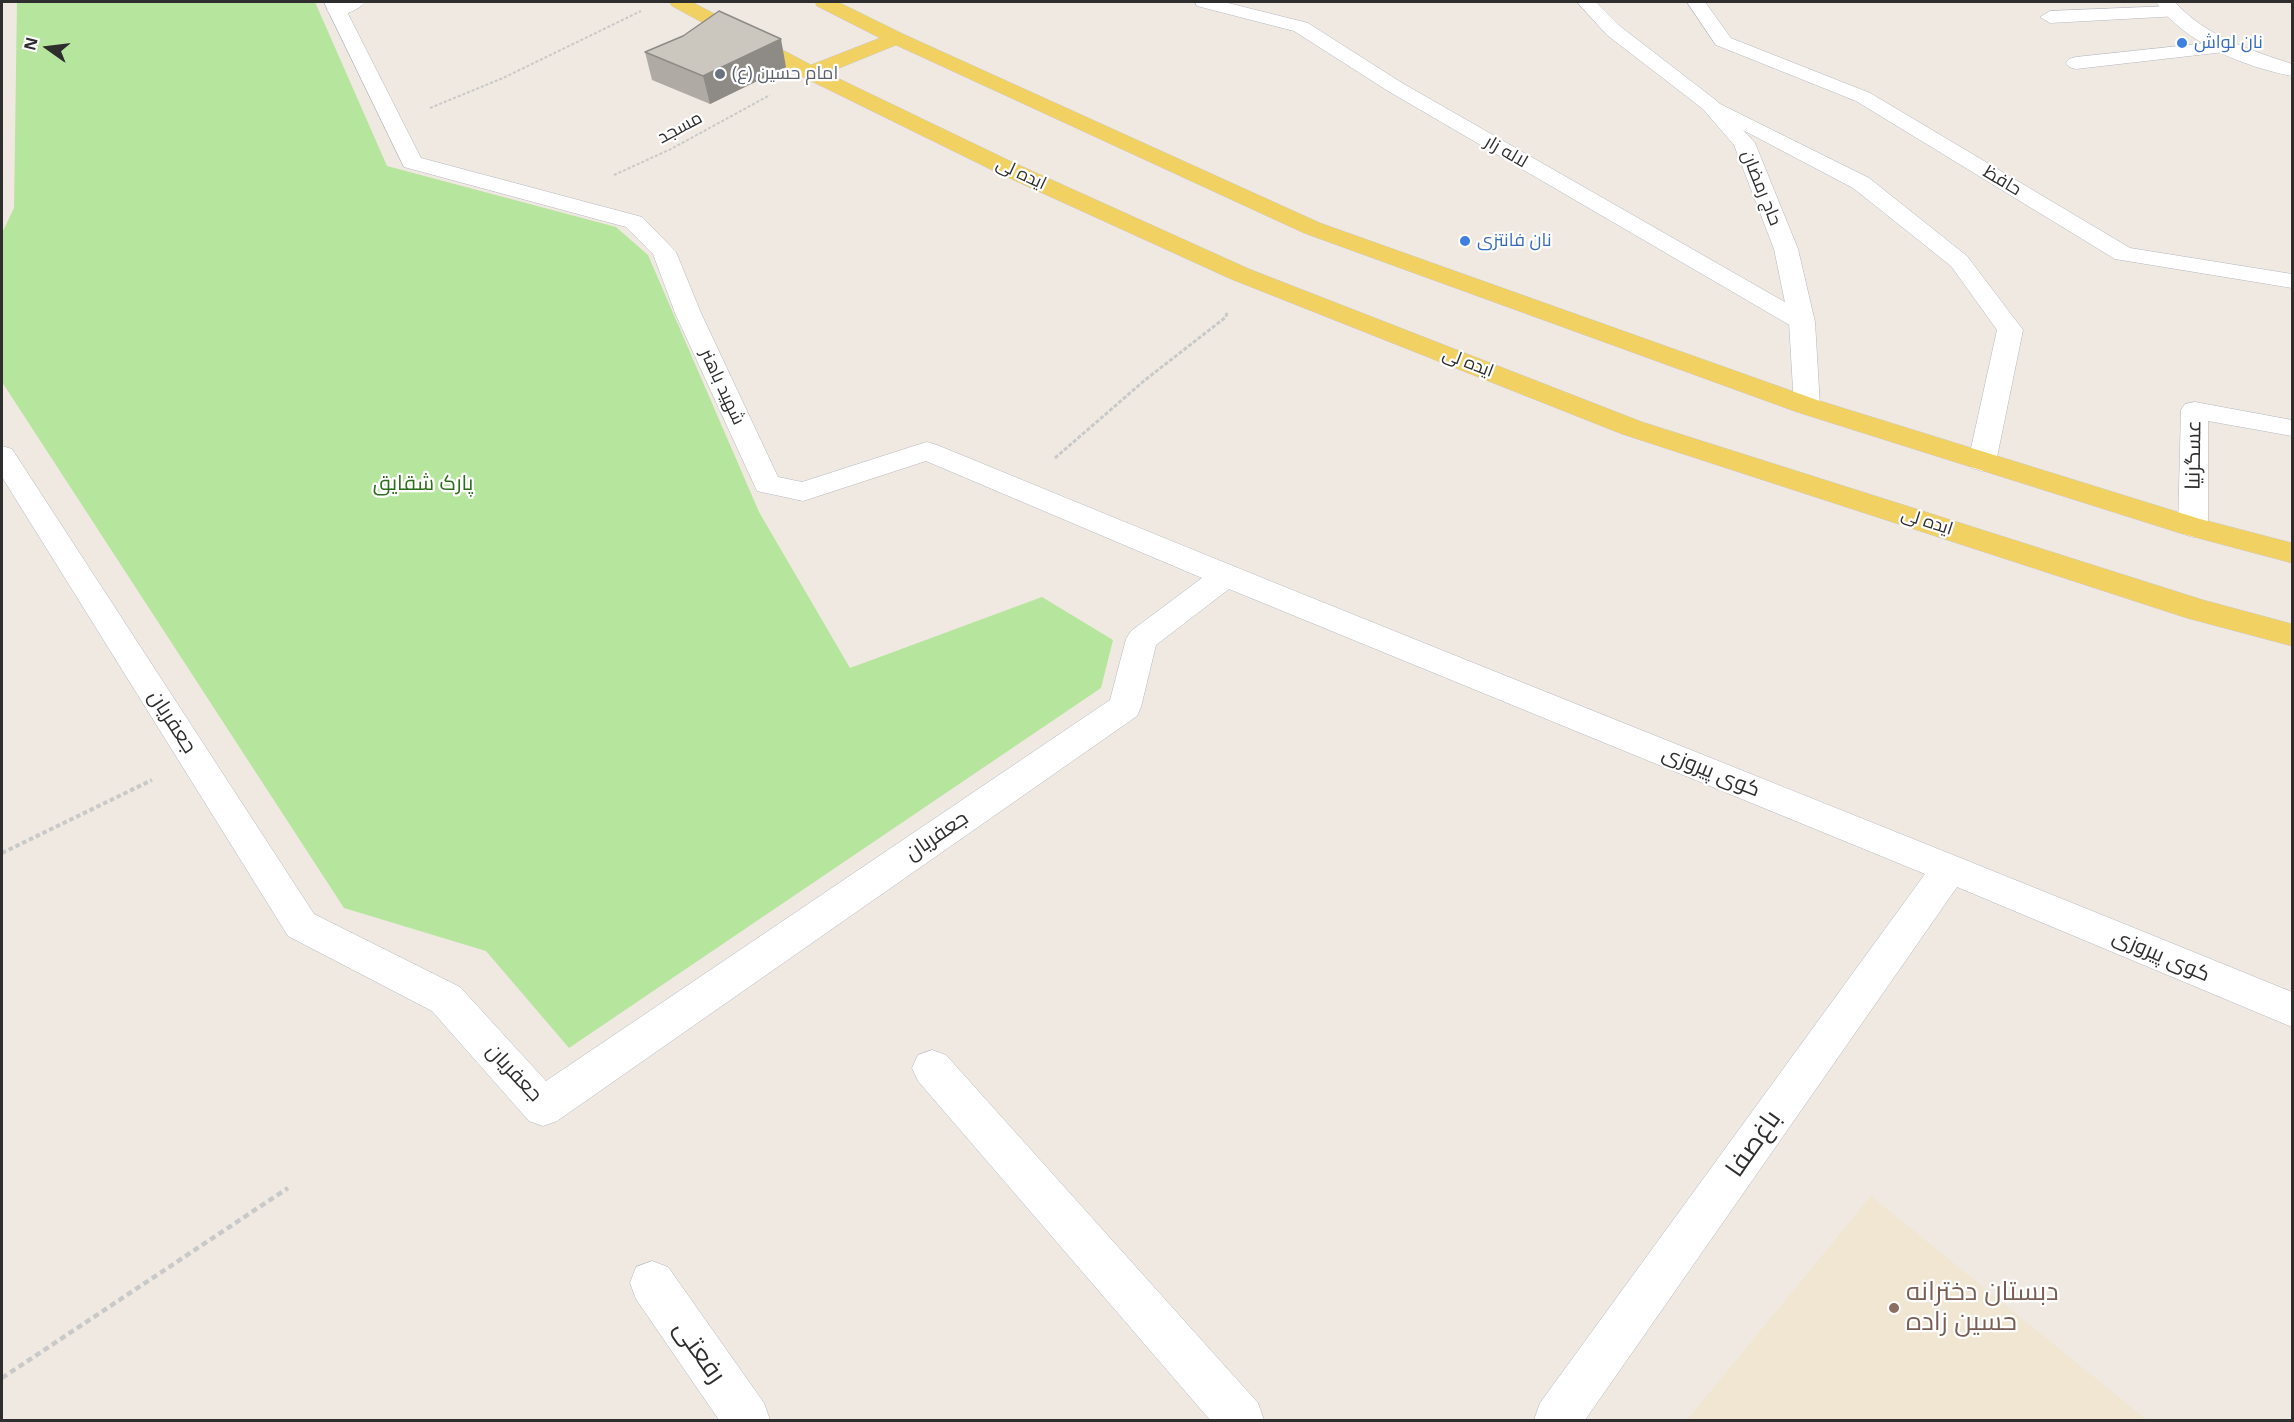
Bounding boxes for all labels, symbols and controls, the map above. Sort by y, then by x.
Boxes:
north arrow [18,18,78,78]
place label: نان لواش [2194,32,2263,54]
text: N [18,35,43,53]
marker: نان لواش [2175,36,2189,50]
place label: امام حسین (ع) [732,63,838,85]
marker: امام حسین (ع) [713,67,727,81]
street label: مسجد [654,107,706,149]
street label: لاله زار [1481,131,1531,173]
street label: حاج رمضان [1736,147,1786,229]
street label: ایده لى [992,153,1050,195]
street label: حافظ [1979,161,2025,201]
place label: نان فانتزی [1477,230,1552,252]
marker: نان فانتزی [1458,234,1472,248]
street label: ایده لى [1439,343,1497,383]
street label: شهید باهنر [695,346,749,428]
street label: عسگرنیا [2181,420,2207,490]
park label: پارک شقایق [373,471,473,497]
street label: ایده لى [1899,504,1955,540]
street label: جعفریان [142,686,202,758]
street label: کوی پیروزی [1658,741,1764,803]
street label: جعفریان [901,806,973,866]
street label: کوی پیروزی [2108,924,2214,988]
street label: جعفریان [481,1039,547,1107]
street label: باغ‌صفا [1720,1105,1788,1183]
place label: دبستان دخترانه حسین زاده [1906,1277,2059,1338]
marker: دبستان دخترانه حسین زاده [1887,1301,1901,1315]
street label: رفعتی [666,1314,732,1390]

